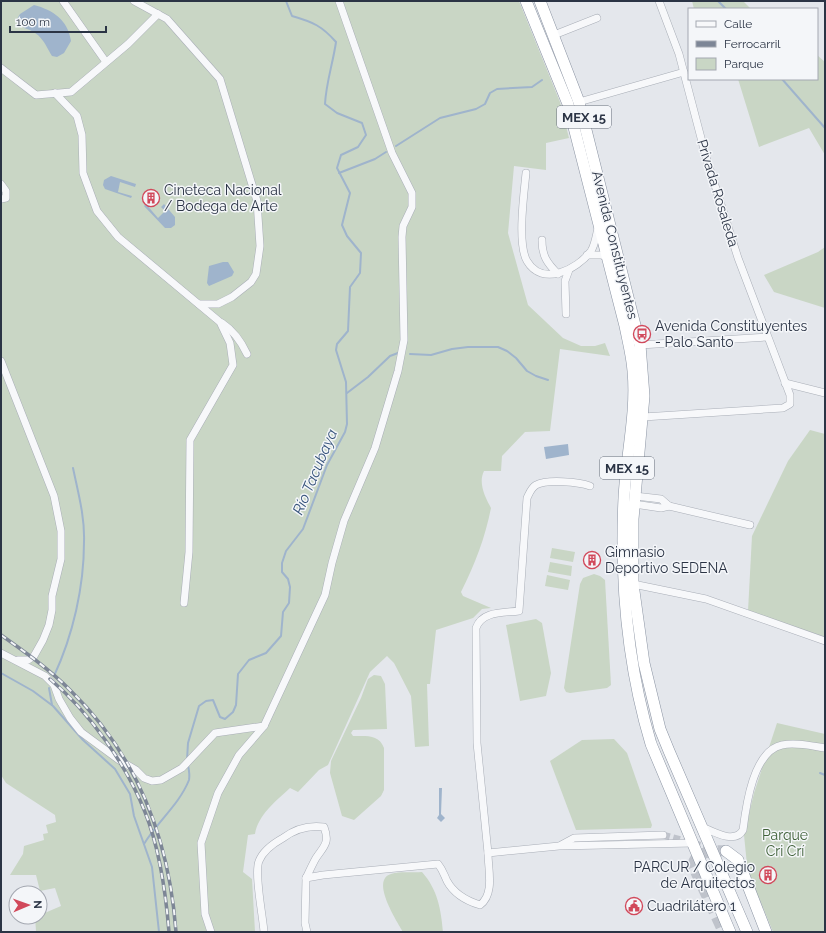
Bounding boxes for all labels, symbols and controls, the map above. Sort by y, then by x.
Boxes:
scale bar [10,8,106,34]
legend [688,8,818,80]
text: 100 m [16,15,50,29]
text: Calle [724,17,752,31]
text: Ferrocarril [724,37,781,51]
text: Parque [724,57,764,71]
road number: MEX 15 [557,106,611,128]
street label: Privada Rosaleda [694,137,742,249]
street label: Avenida Constituyentes [589,169,641,321]
place label: Cineteca Nacional / Bodega de Arte [164,182,282,214]
building icon: Cineteca Nacional / Bodega de Arte [141,188,161,208]
place label: Avenida Constituyentes - Palo Santo [655,318,808,350]
bus stop icon: Avenida Constituyentes - Palo Santo [632,324,652,344]
water label: Río Tacubaya [289,427,341,517]
road number: MEX 15 [600,457,654,479]
place label: Gimnasio Deportivo SEDENA [605,544,728,576]
building icon: Gimnasio Deportivo SEDENA [582,550,602,570]
park label: Parque Cri Crí [762,827,808,859]
place label: PARCUR / Colegio de Arquitectos [633,859,755,891]
building icon: PARCUR / Colegio de Arquitectos [758,865,778,885]
north arrow [8,885,48,925]
public building icon: Cuadrilátero 1 [624,896,644,916]
place label: Cuadrilátero 1 [647,898,736,914]
text: N [31,900,44,909]

